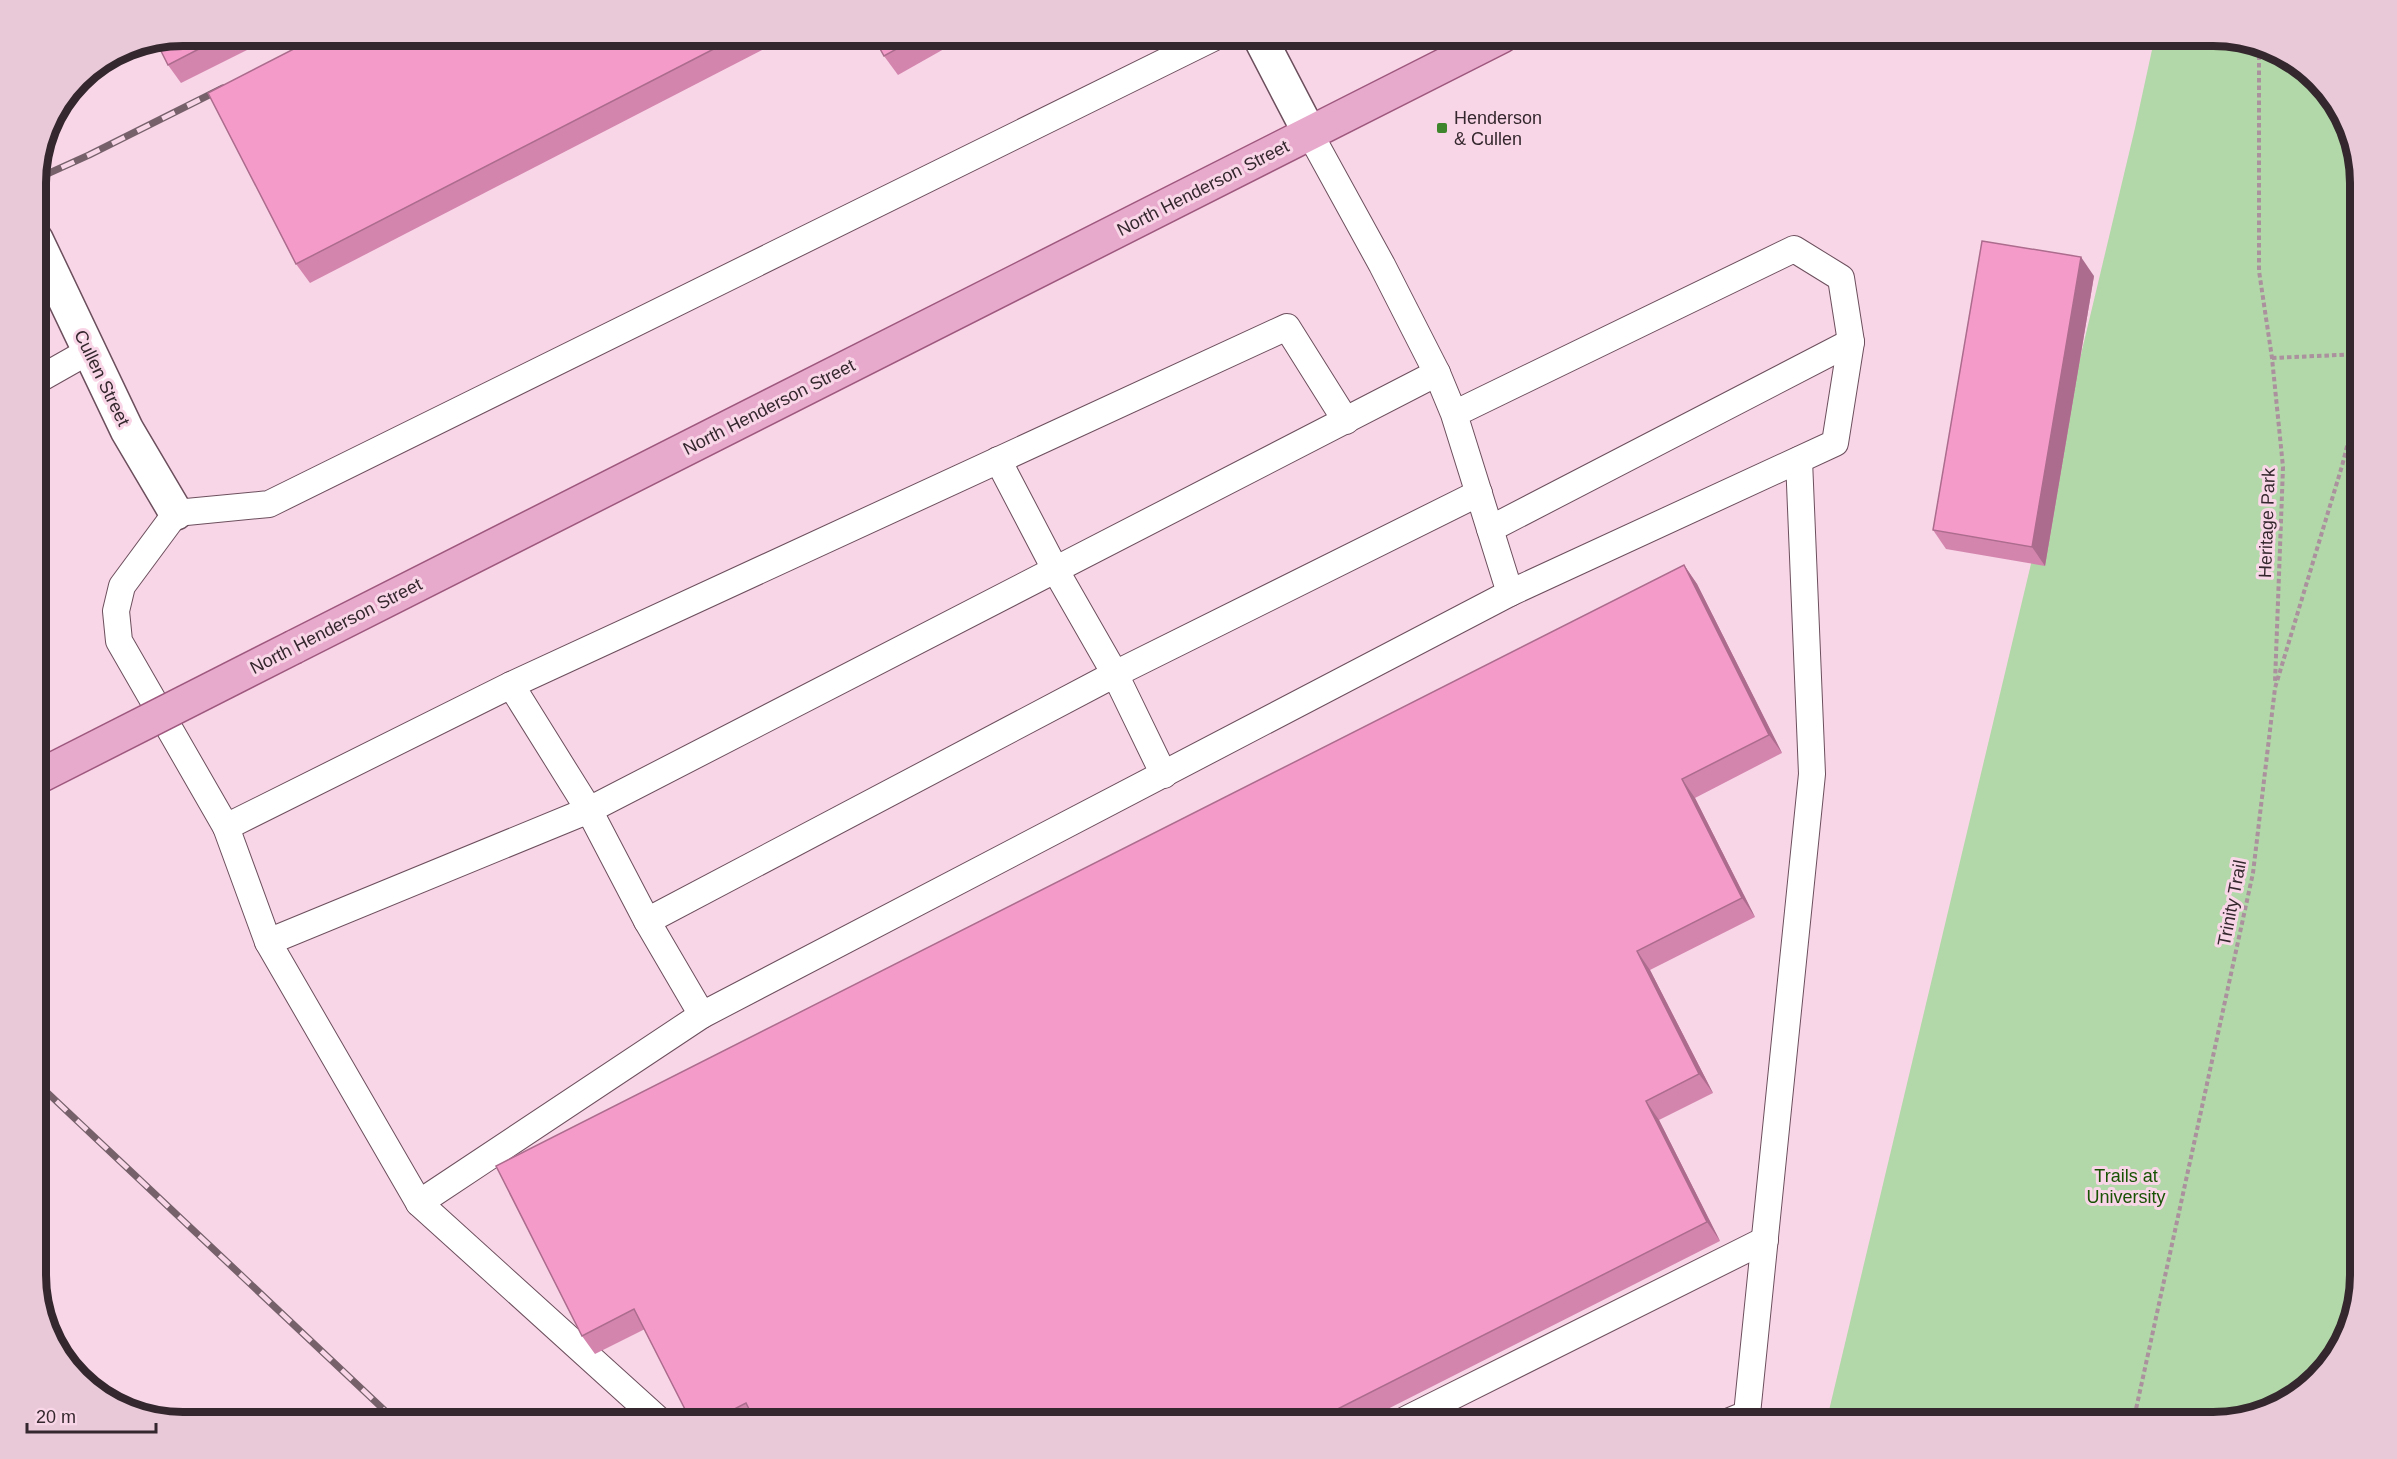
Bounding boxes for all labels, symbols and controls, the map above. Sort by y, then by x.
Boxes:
place label: Henderson & Cullen [1454,108,1542,149]
marker: Henderson & Cullen [1435,121,1449,135]
street label: North Henderson Street [1114,136,1292,240]
street label: Cullen Street [70,327,134,429]
street label: North Henderson Street [680,355,858,459]
street label: Heritage Park [2255,467,2279,578]
street label: North Henderson Street [247,574,425,678]
street label: Trinity Trail [2214,858,2250,948]
park label: Trails at University [2086,1166,2166,1207]
scale bar [27,1396,156,1434]
text: 20 m [36,1407,76,1427]

